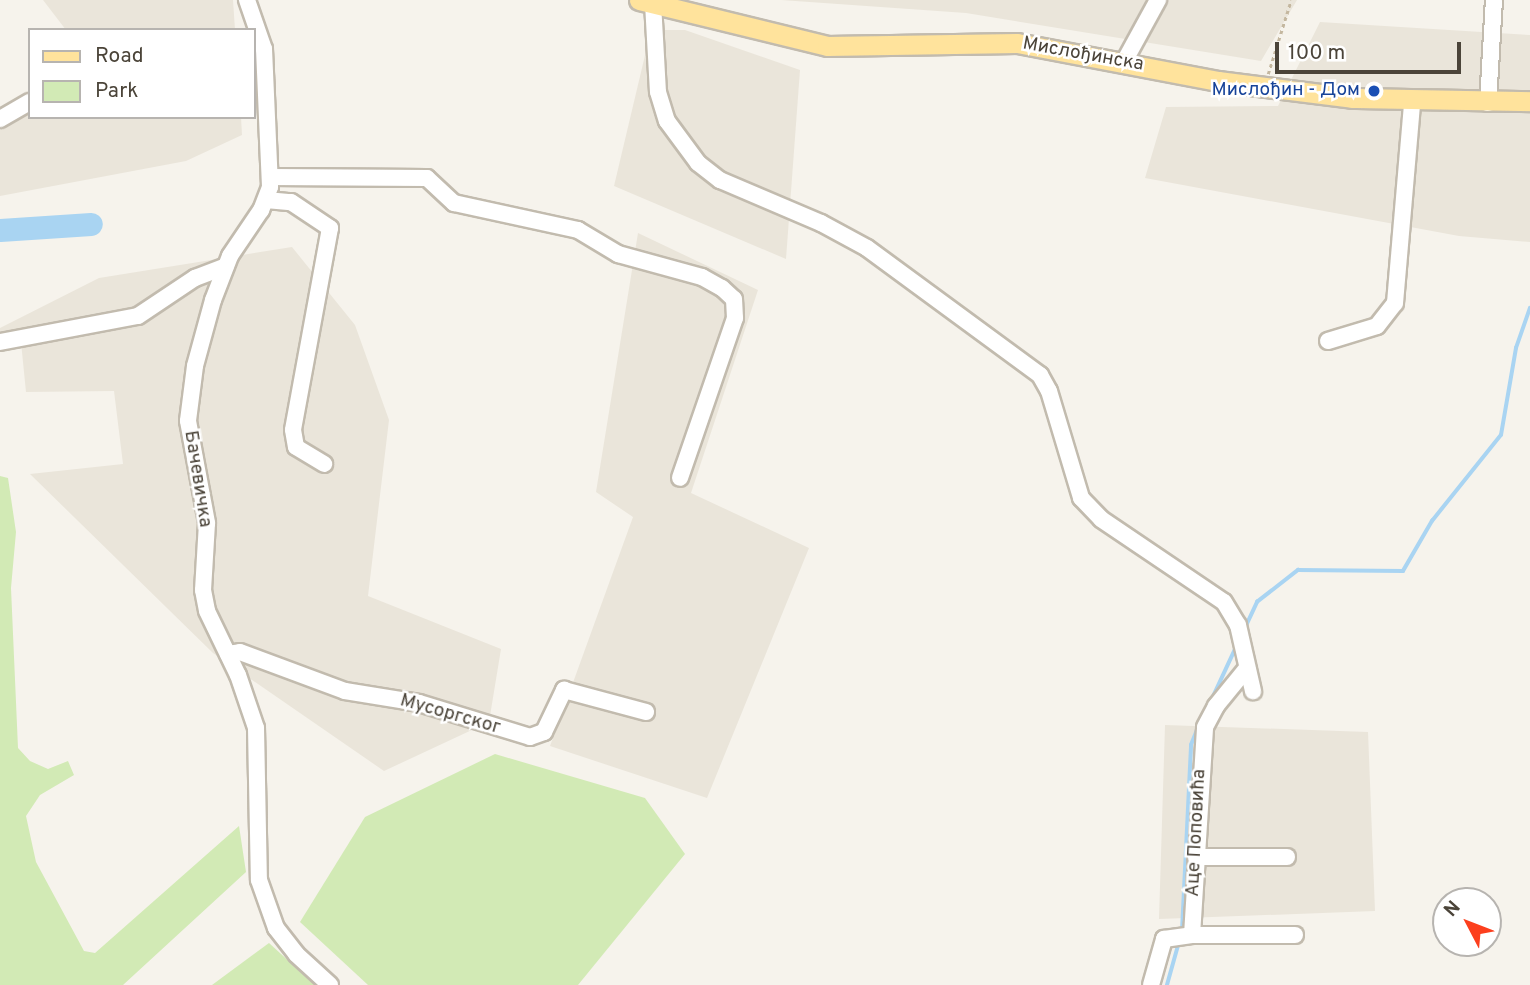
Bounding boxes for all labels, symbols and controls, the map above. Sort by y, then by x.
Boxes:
legend [28,28,256,119]
scale bar [1278,28,1464,72]
street label: Мислођинска [1021,33,1145,77]
text: 100 m [1288,40,1345,67]
text: Road [95,43,144,70]
text: Park [95,78,138,105]
place label: Мислођин - Дом [1211,80,1360,102]
marker: Мислођин - Дом [1366,83,1382,99]
street label: Бачевичка [178,429,216,529]
street label: Мусоргског [397,690,503,740]
street label: Аце Поповића [1182,768,1212,898]
north arrow [1432,887,1502,957]
text: N [1439,896,1466,922]

